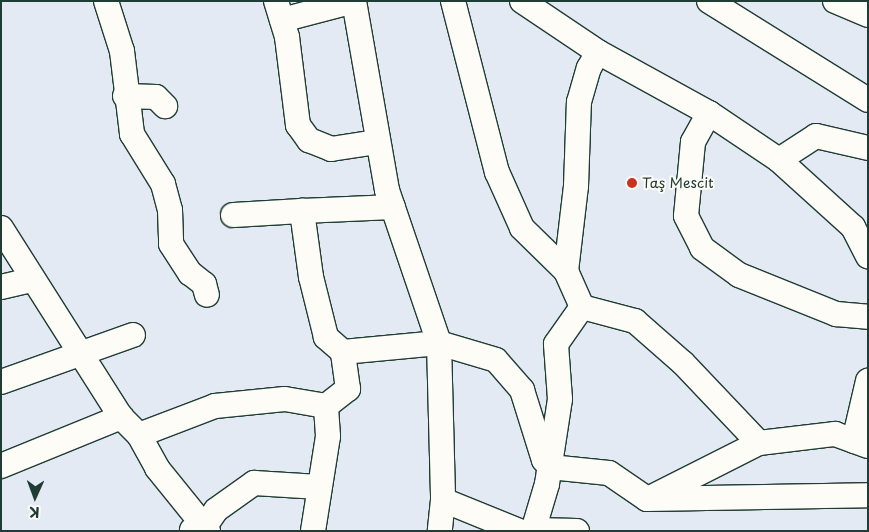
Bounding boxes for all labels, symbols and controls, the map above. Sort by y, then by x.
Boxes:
place label: Taş Mescit [642,175,714,191]
marker: Taş Mescit [626,177,638,189]
north arrow [10,472,60,522]
text: K [29,502,40,523]

